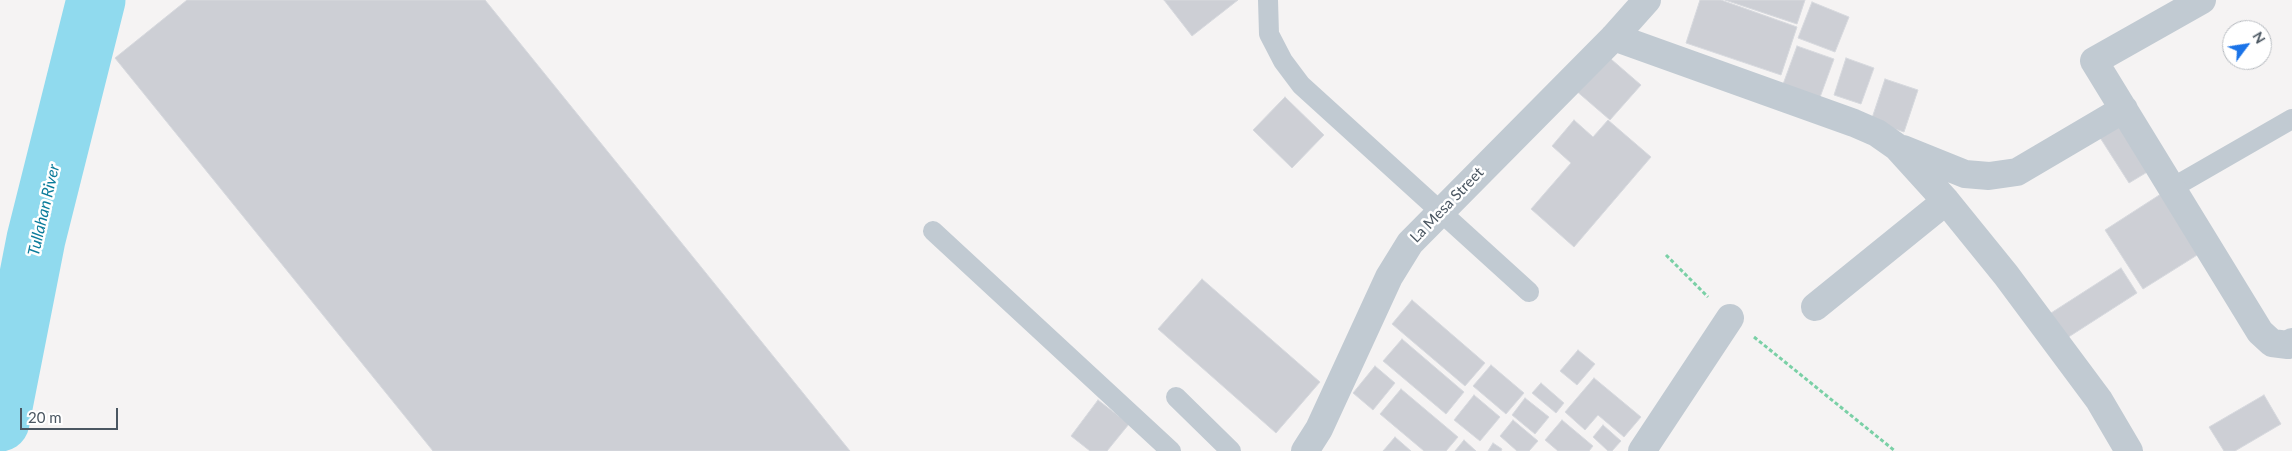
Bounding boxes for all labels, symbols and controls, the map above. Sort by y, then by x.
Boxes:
north arrow [2222,20,2272,70]
text: N [2249,29,2269,47]
water label: Tullahan River [24,162,64,258]
street label: La Mesa Street [1407,164,1487,246]
scale bar [22,398,120,430]
text: 20 m [28,408,62,426]

